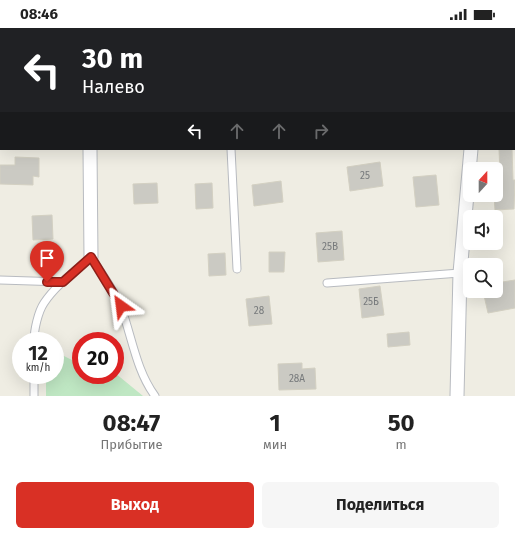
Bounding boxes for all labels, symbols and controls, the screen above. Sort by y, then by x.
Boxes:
text: 08:46 [20,5,58,23]
text: 30 m [82,42,143,75]
icon: left [16,44,68,96]
text: Налево [82,76,145,98]
icon: left [184,120,206,142]
icon: ahead [226,120,248,142]
icon: ahead [268,120,290,142]
icon: right [310,120,332,142]
north arrow [463,162,503,202]
map controls [463,162,503,298]
house number: 25 [360,170,370,182]
button: sound [463,210,503,250]
pin [30,241,64,282]
house number: 25В [322,241,338,253]
icon: arrive [36,247,58,269]
button: search [463,258,503,298]
position arrow [100,285,142,327]
house number: 25Б [363,296,379,308]
house number: 28 [254,305,265,317]
speed limit sign: 20 [72,332,124,384]
text: 12 [28,341,48,365]
text: km/h [26,362,50,374]
house number: 28А [289,373,305,385]
text: 08:47 [103,409,160,437]
text: 1 [270,409,281,437]
text: 50 [388,409,415,437]
text: Прибытие [100,437,163,452]
text: мин [263,437,287,452]
text: m [396,437,407,452]
button: Выход [16,482,254,528]
button: Поделиться [262,482,499,528]

